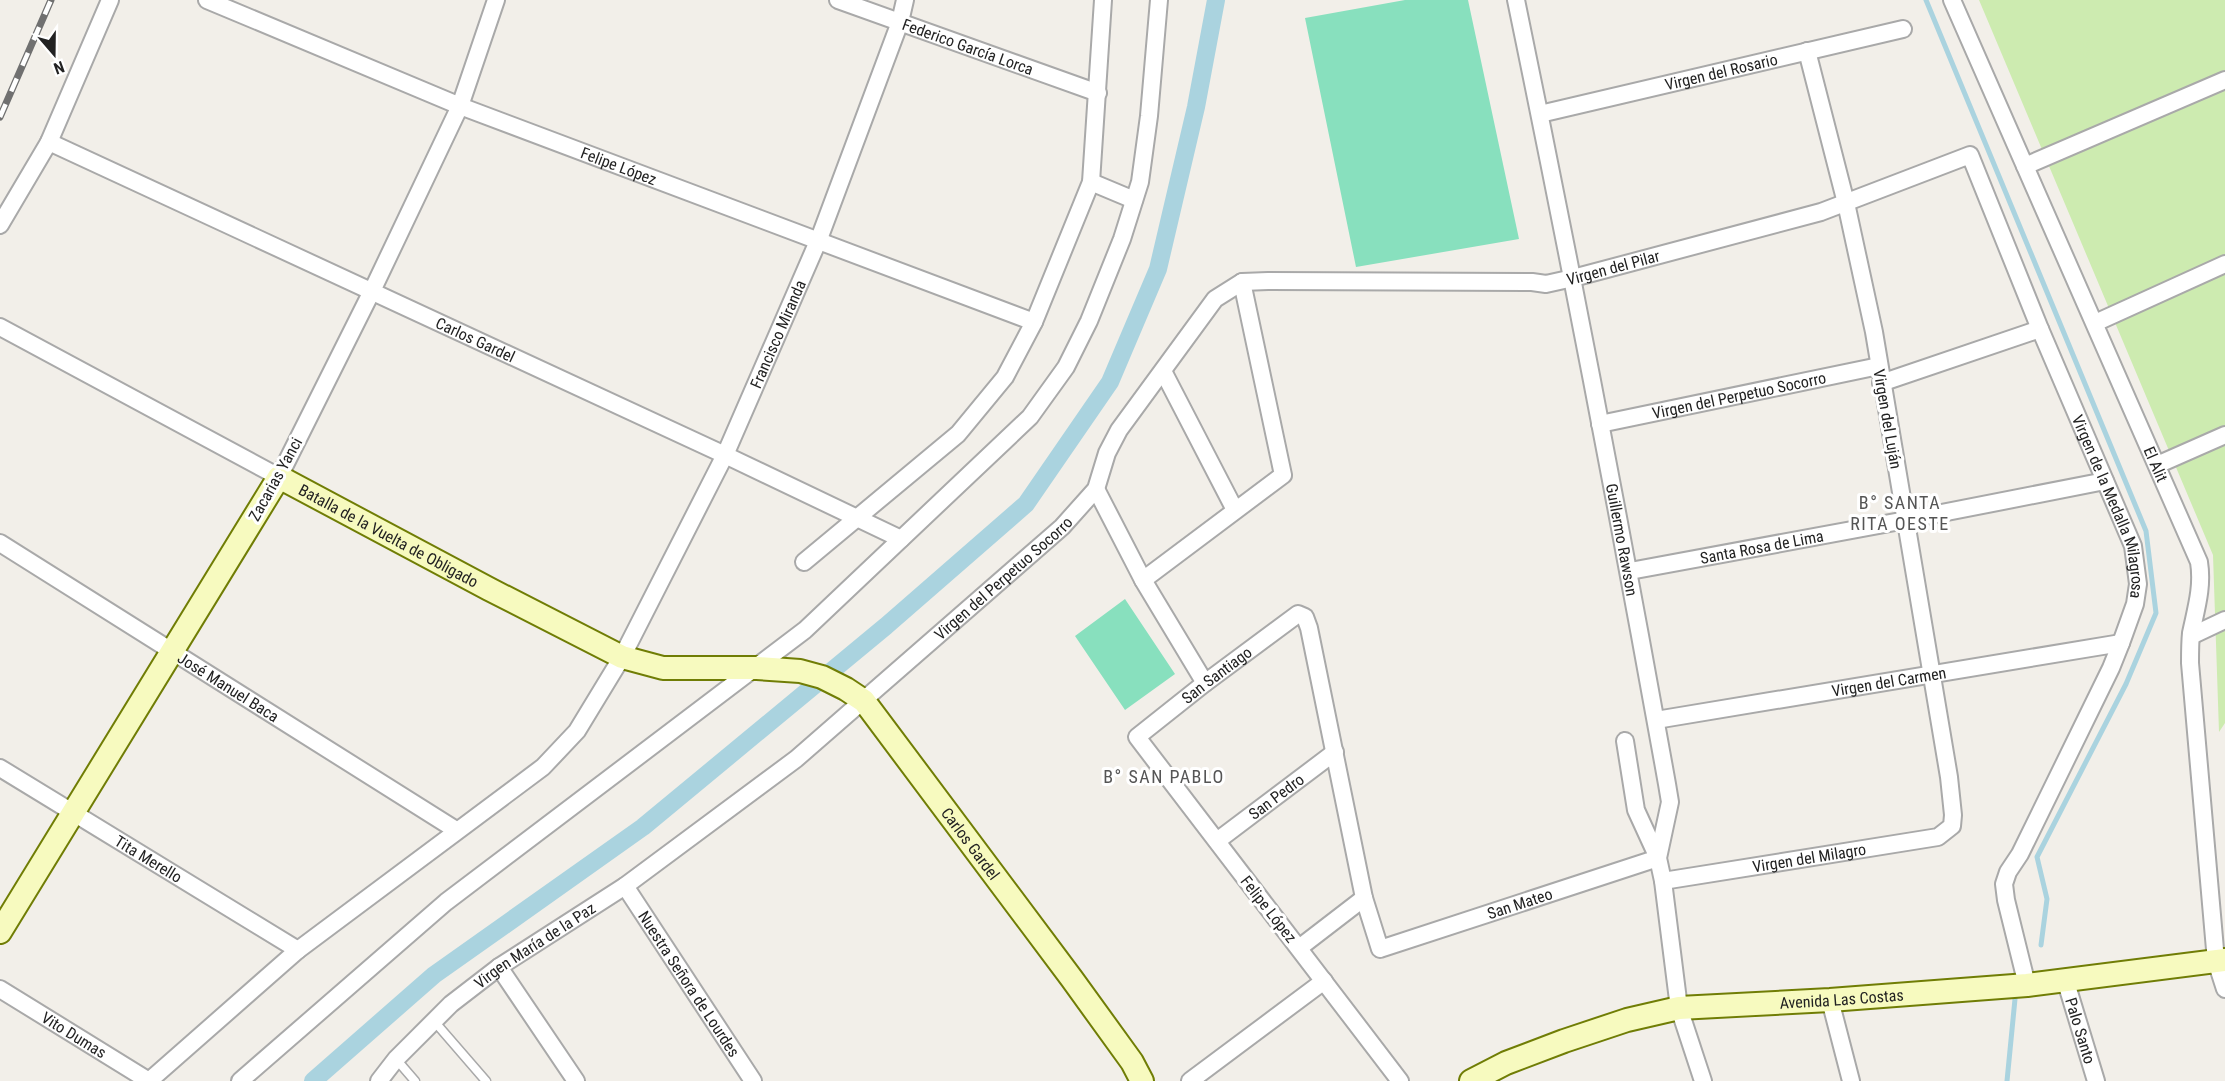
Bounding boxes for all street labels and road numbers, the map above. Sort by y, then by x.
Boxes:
street label: Federico García Lorca [900,15,1036,79]
street label: Virgen del Rosario [1663,50,1779,94]
street label: Felipe López [578,143,659,189]
street label: Virgen del Pilar [1565,246,1662,289]
street label: Francisco Miranda [746,277,810,391]
street label: Carlos Gardel [433,313,518,366]
street label: Virgen del Perpetuo Socorro [1651,368,1828,423]
street label: Virgen del Luján [1869,368,1906,470]
street label: Virgen de la Medalla Milagrosa [2068,412,2147,600]
street label: Zacarias Yanci [245,434,306,524]
street label: El Alit [2139,444,2172,485]
street label: Batalla de la Vuelta de Obligado [295,480,482,592]
street label: Guillermo Rawson [1602,482,1642,597]
street label: Virgen del Perpetuo Socorro [931,513,1077,644]
street label: Santa Rosa de Lima [1699,526,1825,568]
street label: San Santiago [1178,643,1256,708]
street label: José Manuel Baca [174,648,282,726]
street label: Virgen del Carmen [1830,663,1948,701]
street label: San Pedro [1245,770,1308,824]
street label: Carlos Gardel [937,804,1003,884]
street label: Tita Merello [111,831,185,887]
street label: Virgen del Milagro [1751,840,1867,877]
street label: Felipe López [1237,872,1301,946]
street label: San Mateo [1485,884,1555,923]
street label: Virgen María de la Paz [471,899,599,993]
street label: Nuestra Señora de Lourdes [634,908,744,1061]
street label: Avenida Las Costas [1779,985,1904,1013]
street label: Palo Santo [2061,995,2099,1066]
street label: Vito Dumas [38,1008,110,1062]

